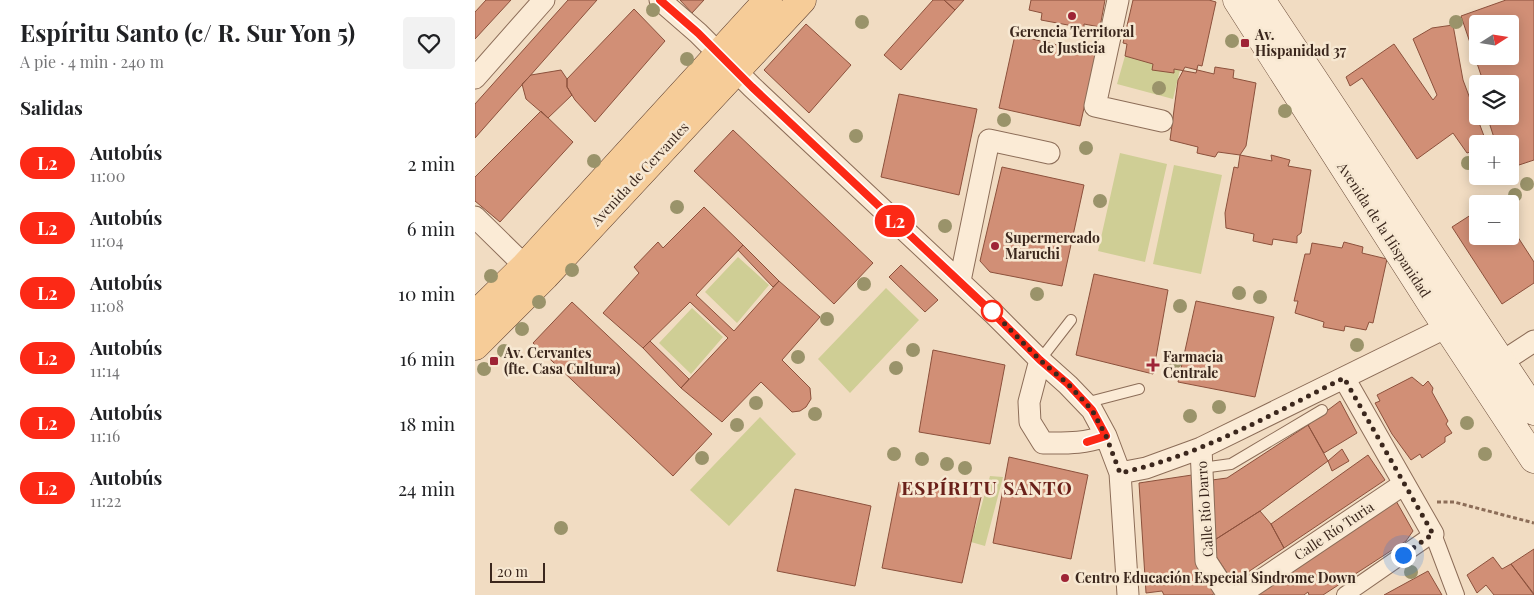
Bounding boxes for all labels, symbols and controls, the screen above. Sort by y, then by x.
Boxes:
marker: Gerencia Territoral de Justicia [1066,10,1078,22]
north arrow [1469,15,1519,65]
map controls [1469,15,1519,245]
text: Espíritu Santo (c/ R. Sur Yon 5) [20,16,355,48]
button: heart [403,17,455,69]
place label: Gerencia Territoral de Justicia [1010,22,1135,57]
place label: Av. Hispanidad 37 [1254,25,1347,60]
marker: Av. Hispanidad 37 [1239,37,1251,49]
text: A pie · 4 min · 240 m [20,51,164,72]
button: layers [1469,75,1519,125]
text: Salidas [20,94,83,120]
street label: Avenida de Cervantes [586,118,693,230]
button: + [1469,135,1519,185]
text: Autobús [90,139,162,165]
text: 2 min [407,150,455,176]
text: L2 [37,151,58,175]
street label: Avenida de la Hispanidad [1333,158,1435,301]
text: 11:00 [90,165,125,186]
button: − [1469,195,1519,245]
text: Autobús [90,204,162,230]
line badge: L2 [873,205,917,237]
text: L2 [885,209,905,233]
text: 6 min [407,215,455,241]
text: L2 [37,216,58,240]
place label: Supermercado Maruchi [1005,228,1100,263]
text: 11:04 [90,230,124,251]
marker: Supermercado Maruchi [989,240,1001,252]
text: Autobús [90,269,162,295]
text: 10 min [398,280,455,306]
text: L2 [37,281,58,305]
text: 11:08 [90,295,124,316]
unlabelled marker [981,300,1003,322]
text: Autobús [90,334,162,360]
place label: Av. Cervantes (fte. Casa Cultura) [503,343,620,378]
text: 16 min [400,345,455,371]
text: L2 [37,346,58,370]
place label: Farmacia Centrale [1163,347,1224,382]
marker: Av. Cervantes (fte. Casa Cultura) [488,355,500,367]
marker: Farmacia Centrale [1147,359,1159,371]
text: 11:14 [90,360,120,381]
text: Autobús [90,399,162,425]
text: 18 min [400,410,455,436]
text: L2 [37,411,58,435]
text: 11:16 [90,425,120,446]
street label: Calle Río Darro [1192,460,1217,558]
text: Autobús [90,464,162,490]
district label: ESPÍRITU SANTO [901,474,1073,500]
text: 24 min [398,475,455,501]
text: L2 [37,476,58,500]
text: 11:22 [90,490,121,511]
street label: Calle Río Turia [1290,497,1377,564]
your location [1391,543,1416,568]
scale bar [490,560,545,583]
text: 20 m [497,562,528,581]
place label: Centro Educación Especial Sindrome Down [1075,568,1356,587]
marker: Centro Educación Especial Sindrome Down [1059,572,1071,584]

